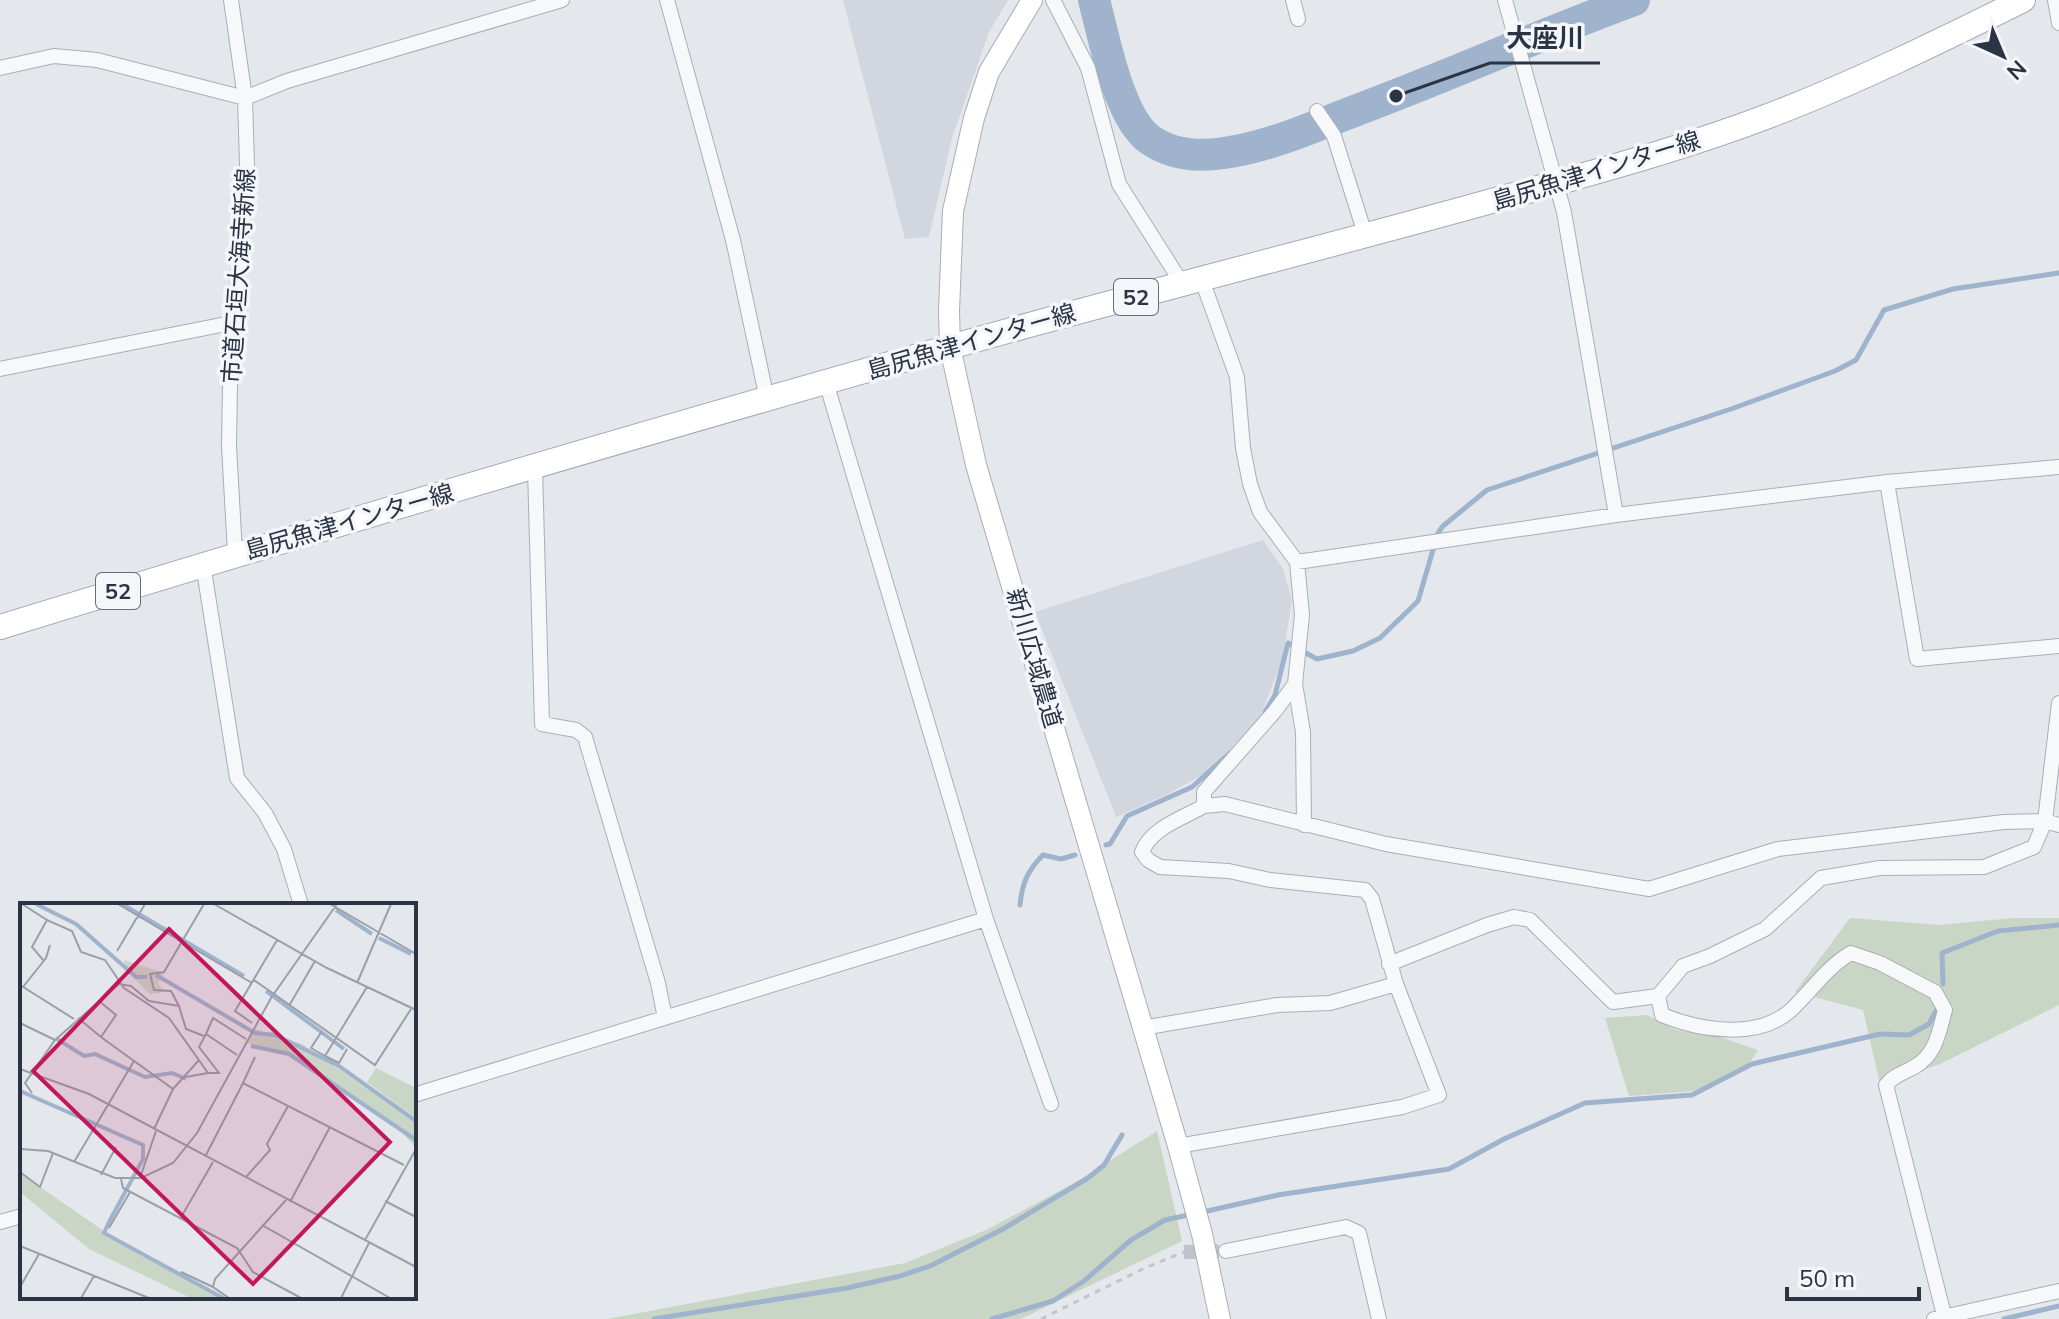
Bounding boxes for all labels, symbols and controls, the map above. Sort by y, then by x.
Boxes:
callout: 大座川 [1490,13,1600,63]
north arrow [1963,16,2043,96]
text: 大座川 [1506,21,1584,54]
text: N [2001,55,2033,86]
street label: 島尻魚津インター線 [1488,124,1704,216]
street label: 市道石垣大海寺新線 [216,167,260,385]
road number: 52 [1114,279,1158,315]
street label: 島尻魚津インター線 [863,297,1079,385]
street label: 島尻魚津インター線 [241,477,457,565]
road number: 52 [96,573,140,609]
street label: 新川広域農道 [1001,585,1069,731]
inset map [20,903,416,1299]
scale bar [1787,1251,1919,1301]
text: 50 m [1799,1263,1855,1293]

